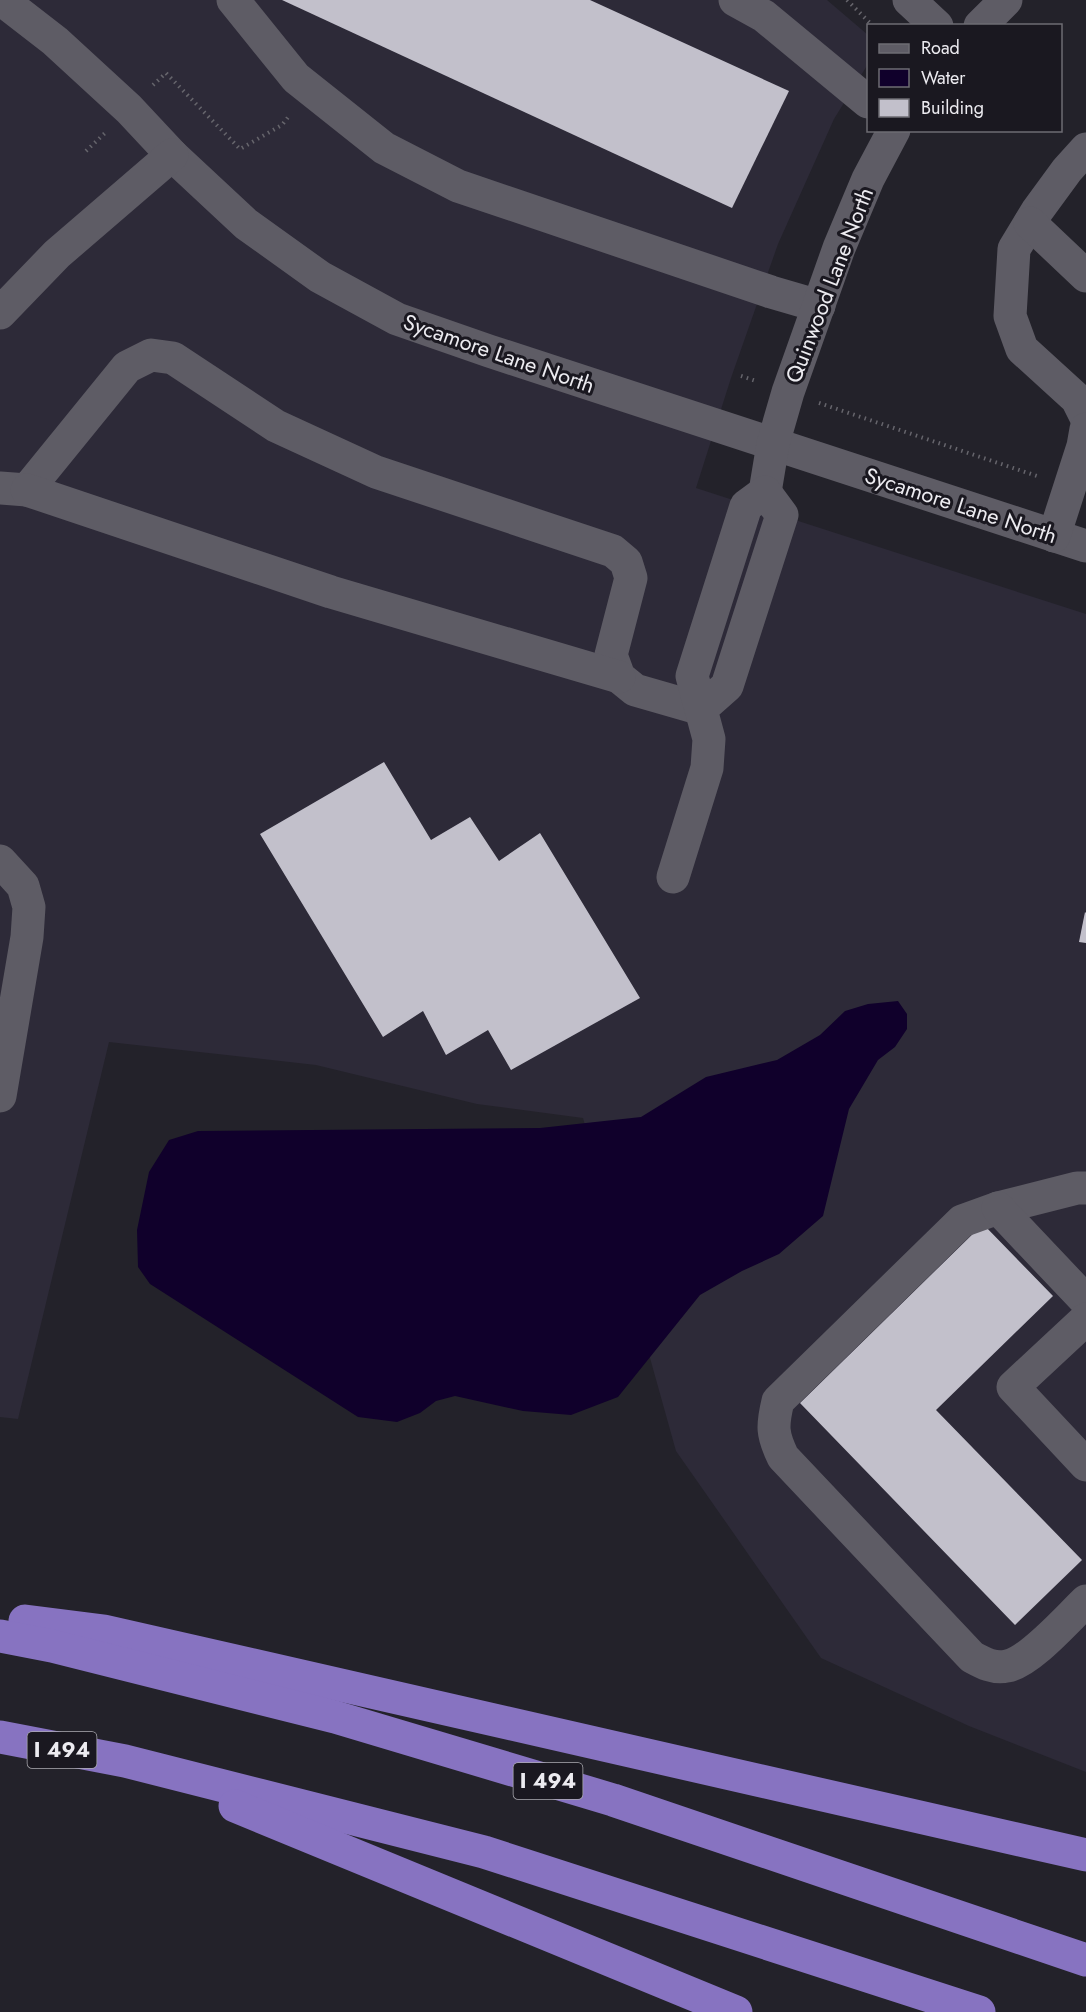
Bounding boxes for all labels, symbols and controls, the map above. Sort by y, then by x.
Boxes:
legend [867,24,1062,132]
text: Road [921,35,960,61]
text: Water [921,65,966,91]
text: Building [921,95,984,121]
street label: Quinwood Lane North [777,183,881,387]
street label: Sycamore Lane North [399,305,599,401]
street label: Sycamore Lane North [861,459,1061,551]
road number: I 494 [28,1732,97,1768]
road number: I 494 [514,1763,582,1799]

